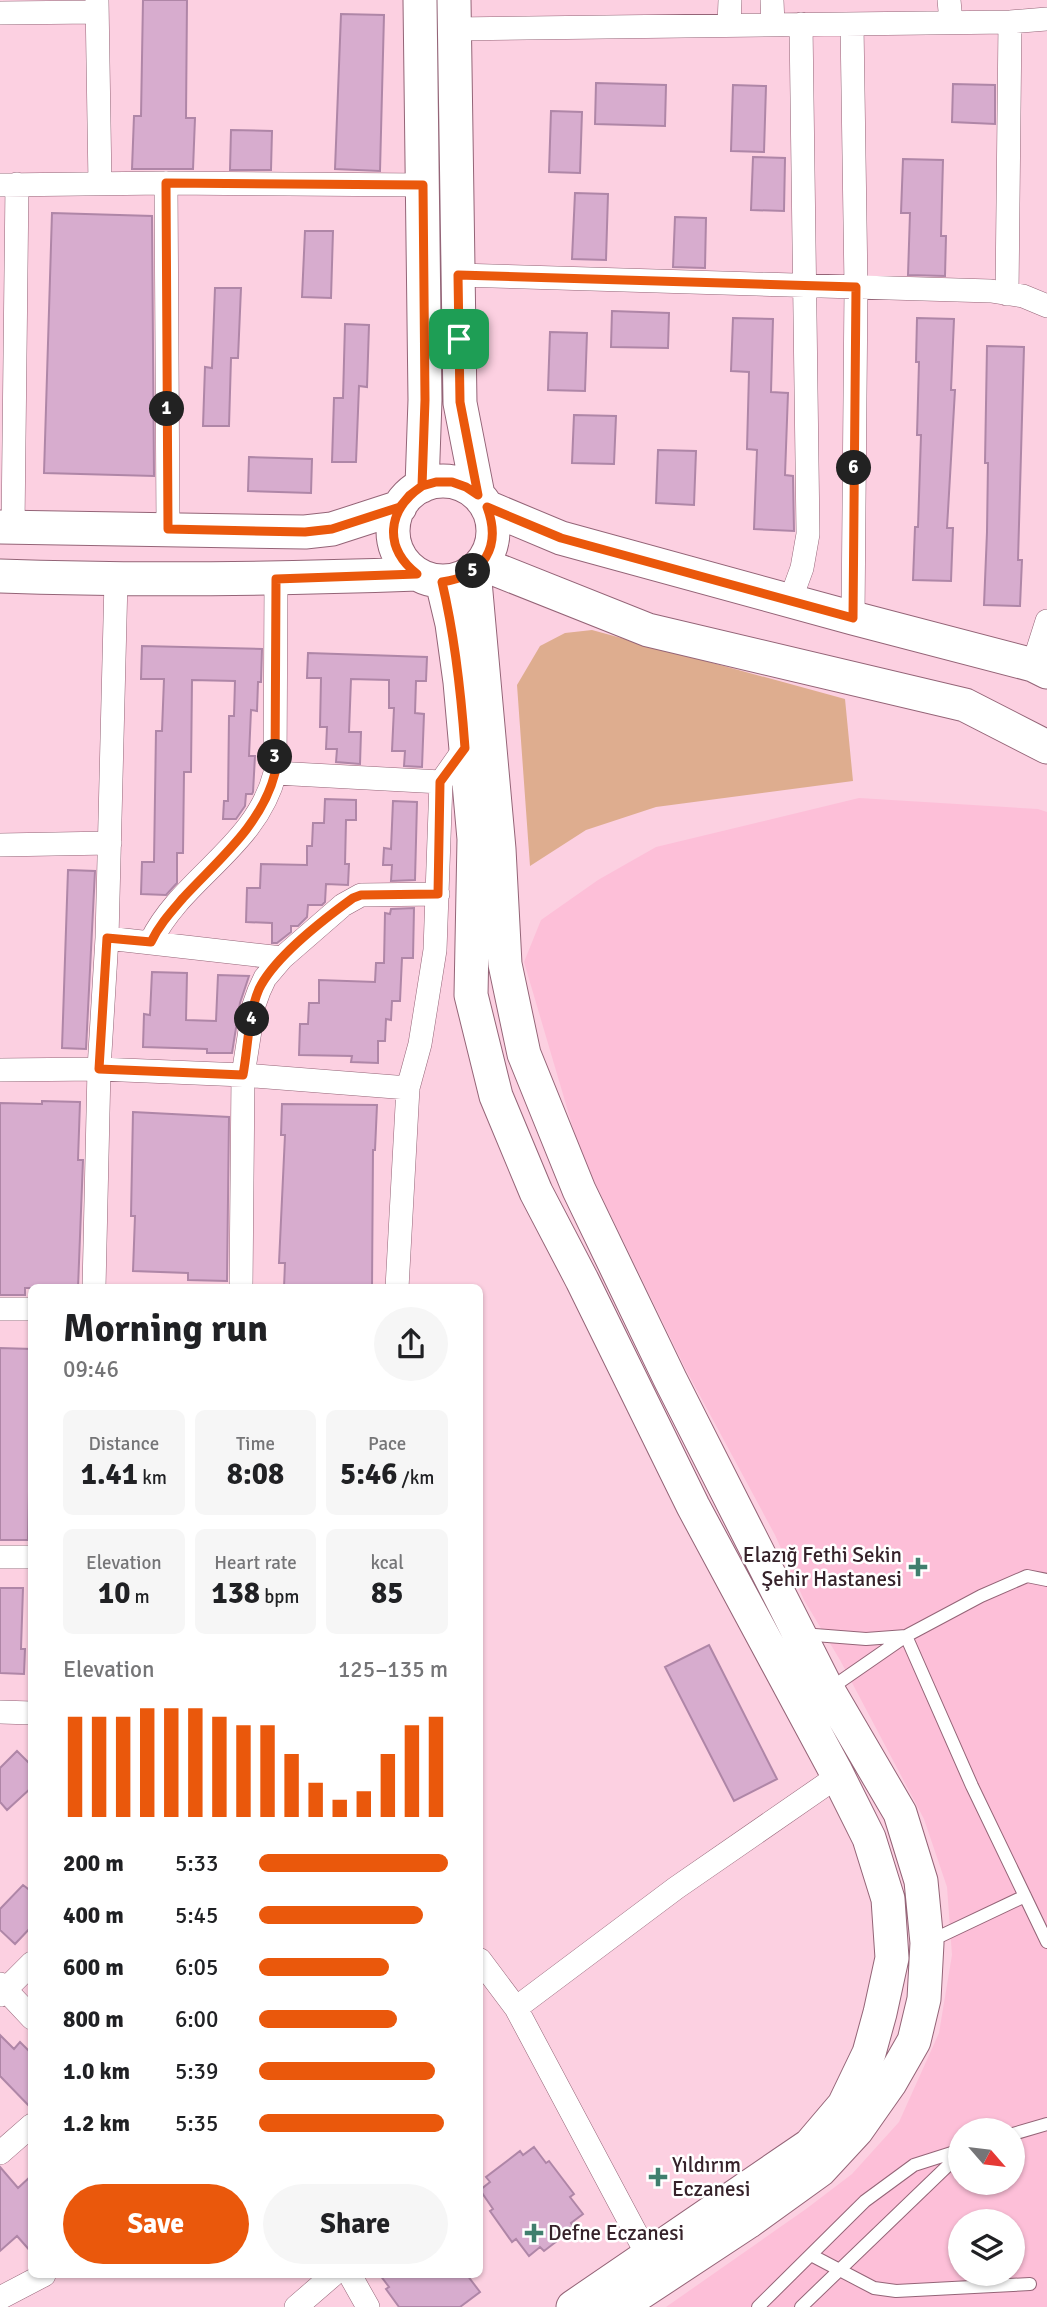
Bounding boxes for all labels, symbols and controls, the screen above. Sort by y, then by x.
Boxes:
pin [429,309,489,369]
icon: arrive [440,320,478,358]
pin: 1 [150,392,184,426]
text: 1 [161,396,172,420]
pin: 6 [836,450,872,486]
text: 6 [848,455,859,479]
pin: 5 [456,554,490,588]
text: 5 [467,558,478,582]
pin: 3 [258,740,292,774]
text: 3 [269,744,280,768]
pin: 4 [234,1002,270,1036]
text: 4 [246,1006,257,1030]
text: Morning run [63,1305,268,1352]
button: share [374,1307,448,1381]
text: 09:46 [63,1355,119,1384]
text: Distance [88,1432,159,1456]
text: Time [236,1432,275,1456]
text: Pace [368,1432,406,1456]
text: 1.41 [81,1456,138,1493]
text: 8:08 [227,1456,284,1493]
text: 5:46 [340,1456,397,1493]
text: km [138,1466,167,1490]
text: /km [397,1466,434,1490]
place label: Elazığ Fethi Sekin Şehir Hastanesi [743,1542,902,1592]
text: Elevation [86,1551,162,1575]
text: Heart rate [214,1551,297,1575]
text: kcal [370,1551,404,1575]
marker: Elazığ Fethi Sekin Şehir Hastanesi [908,1557,928,1577]
text: 10 [98,1575,130,1612]
text: 138 [211,1575,260,1612]
text: 85 [371,1575,403,1612]
text: m [130,1585,150,1609]
text: bpm [260,1585,300,1609]
text: Elevation [63,1655,155,1684]
text: 125–135 m [338,1655,448,1684]
text: 200 m [63,1849,124,1878]
text: 5:33 [175,1849,218,1878]
text: 400 m [63,1901,124,1930]
text: 5:45 [175,1901,218,1930]
text: 600 m [63,1953,124,1982]
text: 6:05 [175,1953,218,1982]
text: 800 m [63,2005,124,2034]
text: 6:00 [175,2005,218,2034]
text: 1.0 km [63,2057,130,2086]
text: 5:39 [175,2057,218,2086]
text: 1.2 km [63,2109,130,2138]
text: 5:35 [175,2109,218,2138]
north arrow [948,2118,1026,2194]
map controls [948,2118,1025,2286]
place label: Yıldırım Eczanesi [672,2152,750,2202]
marker: Yıldırım Eczanesi [650,2169,666,2185]
button: Save [63,2184,249,2264]
button: Share [263,2184,448,2264]
button: layers [948,2209,1025,2286]
place label: Defne Eczanesi [548,2220,684,2246]
marker: Defne Eczanesi [526,2225,542,2241]

